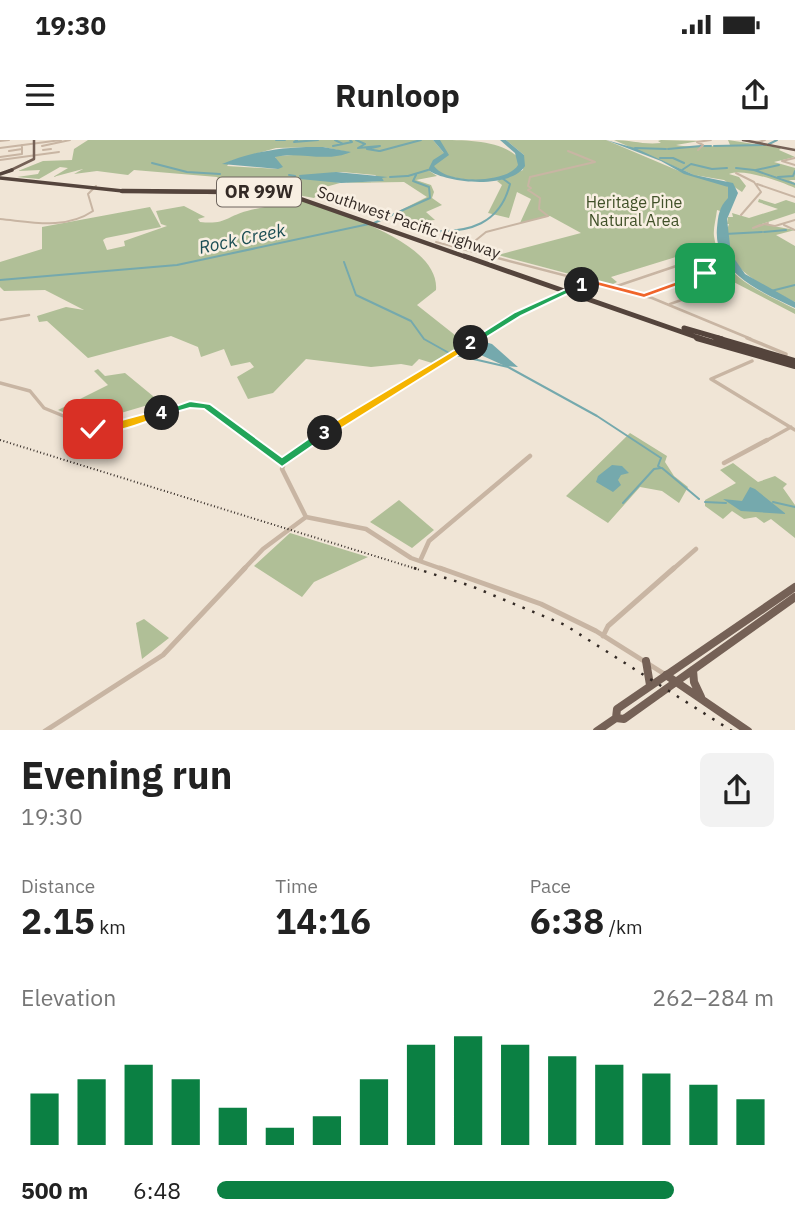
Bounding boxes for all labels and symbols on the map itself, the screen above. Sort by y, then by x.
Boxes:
road number: OR 99W [217,178,301,206]
street label: Southwest Pacific Highway [315,181,503,263]
park label: Heritage Pine Natural Area [586,192,683,230]
water label: Rock Creek [196,218,288,259]
pin [675,243,735,303]
pin: 1 [564,268,600,302]
pin: 2 [454,326,489,360]
pin: 4 [144,396,180,430]
pin [63,399,123,459]
pin: 3 [308,416,342,450]

